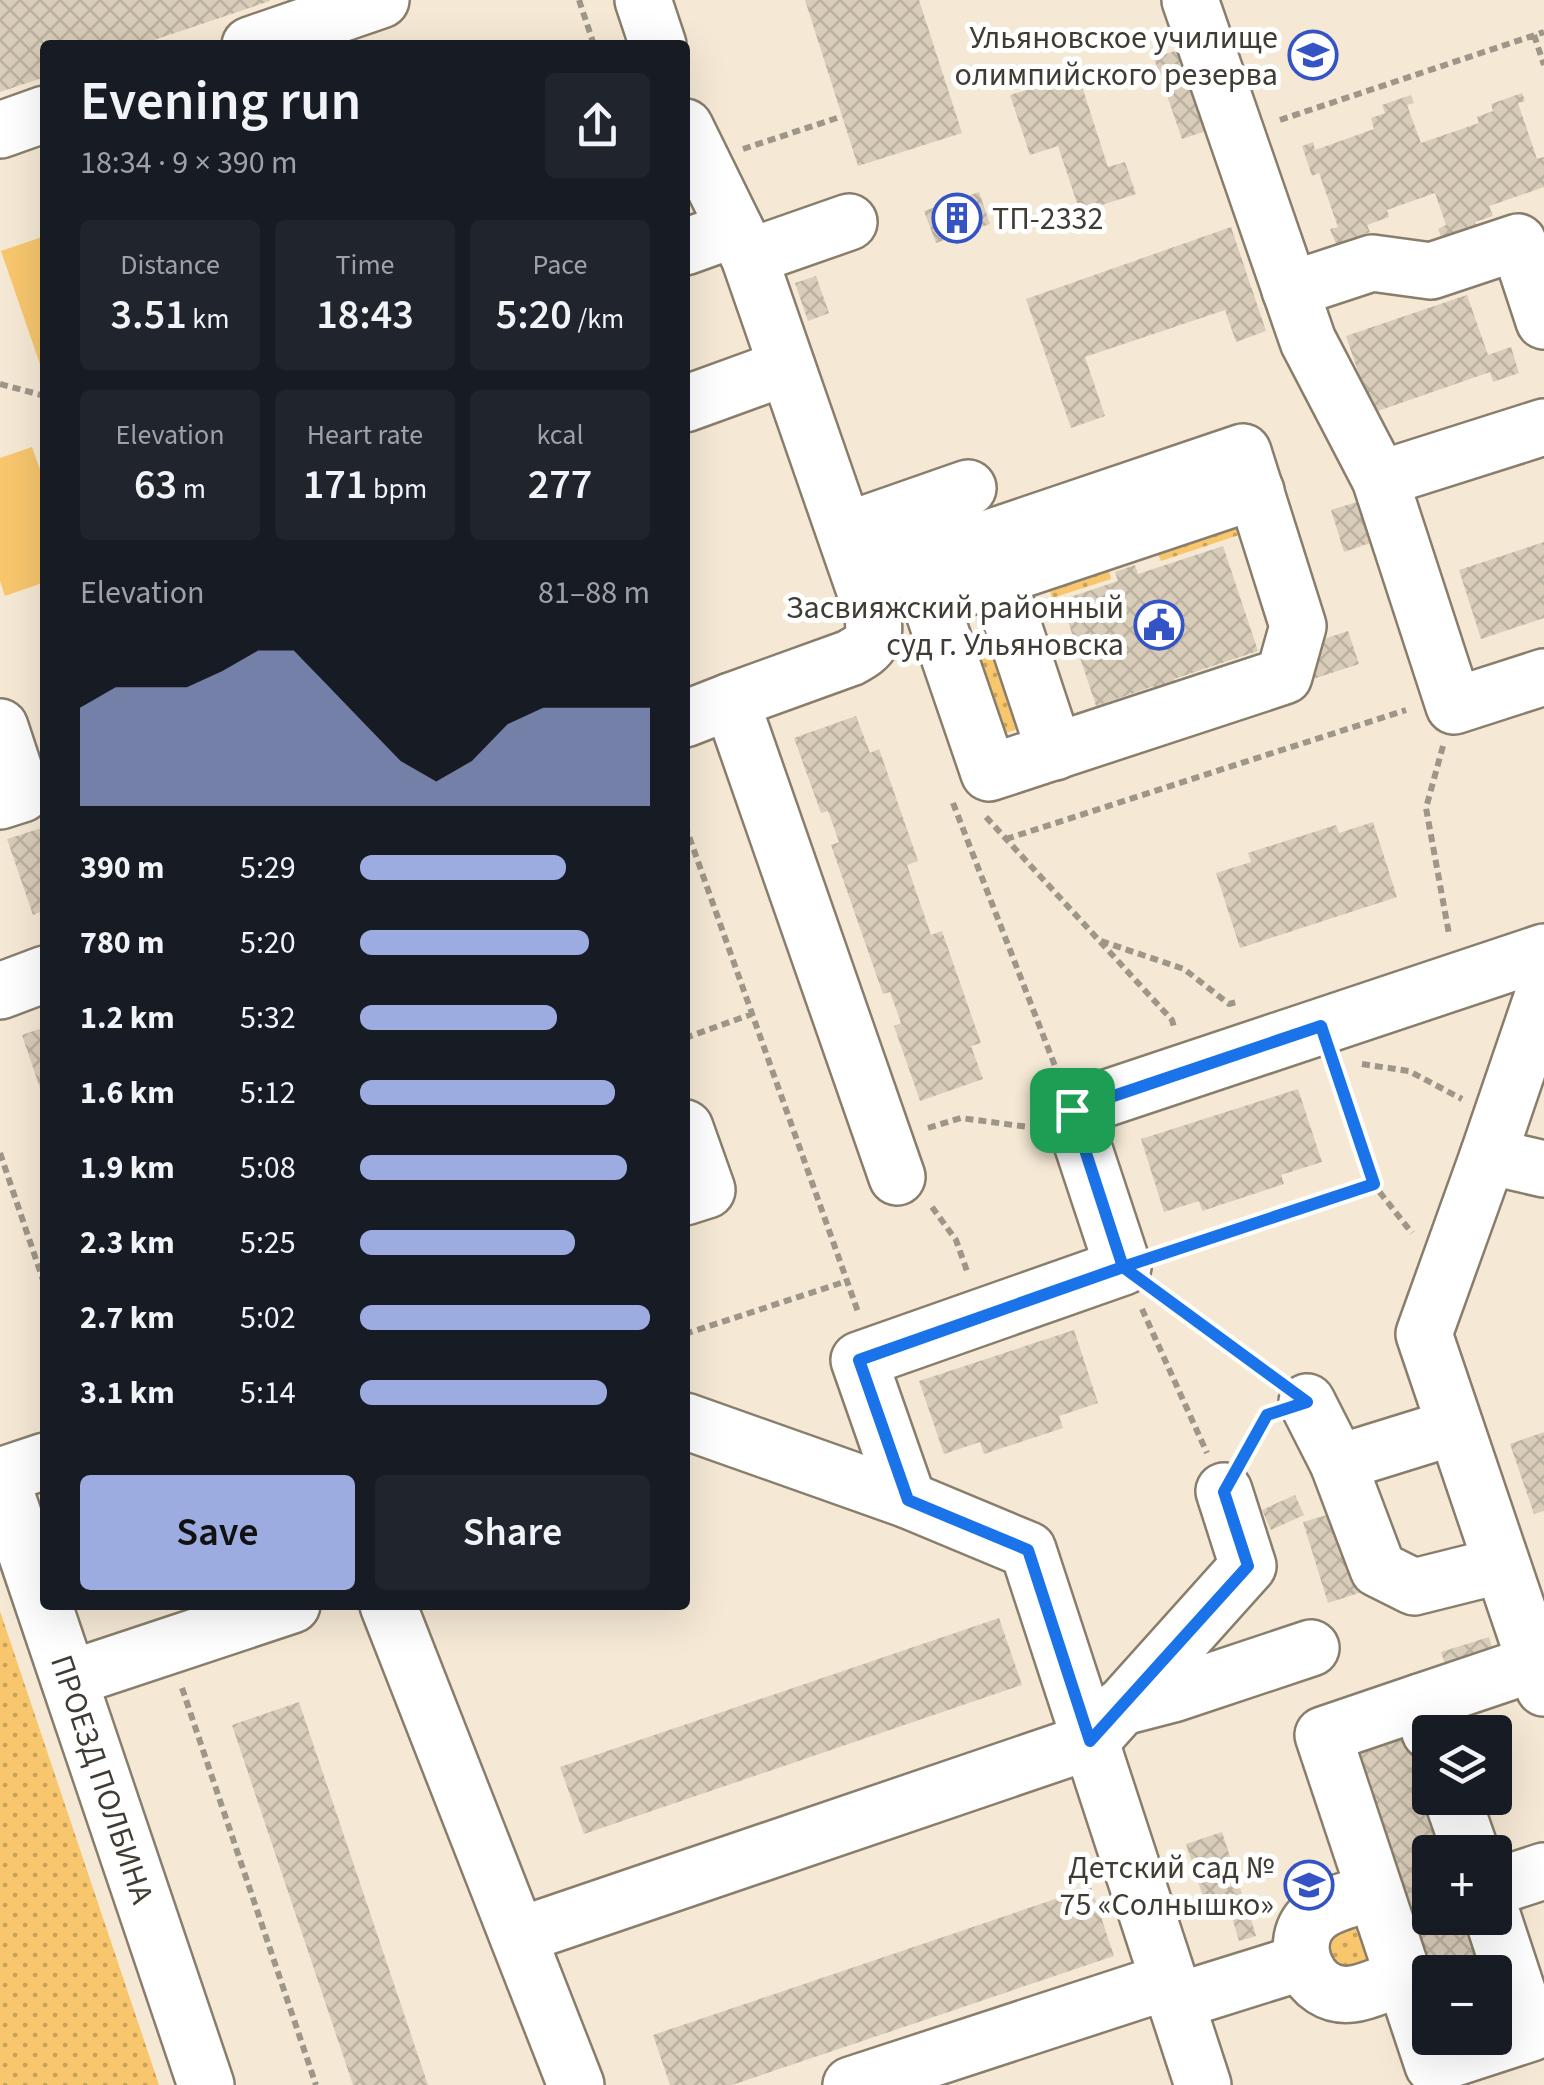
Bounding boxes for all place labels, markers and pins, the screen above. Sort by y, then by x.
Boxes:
place label: Ульяновское училище олимпийского резерва [954,15,1278,98]
school or university icon: Ульяновское училище олимпийского резерва [1287,29,1339,81]
building icon: ТП-2332 [931,192,983,244]
place label: ТП-2332 [992,196,1103,242]
place label: Засвияжский районный суд г. Ульяновска [786,585,1124,668]
public building icon: Засвияжский районный суд г. Ульяновска [1133,599,1185,651]
pin [1030,1068,1115,1153]
place label: Детский сад № 75 «Солнышко» [1060,1845,1274,1928]
school or university icon: Детский сад № 75 «Солнышко» [1283,1859,1335,1911]

